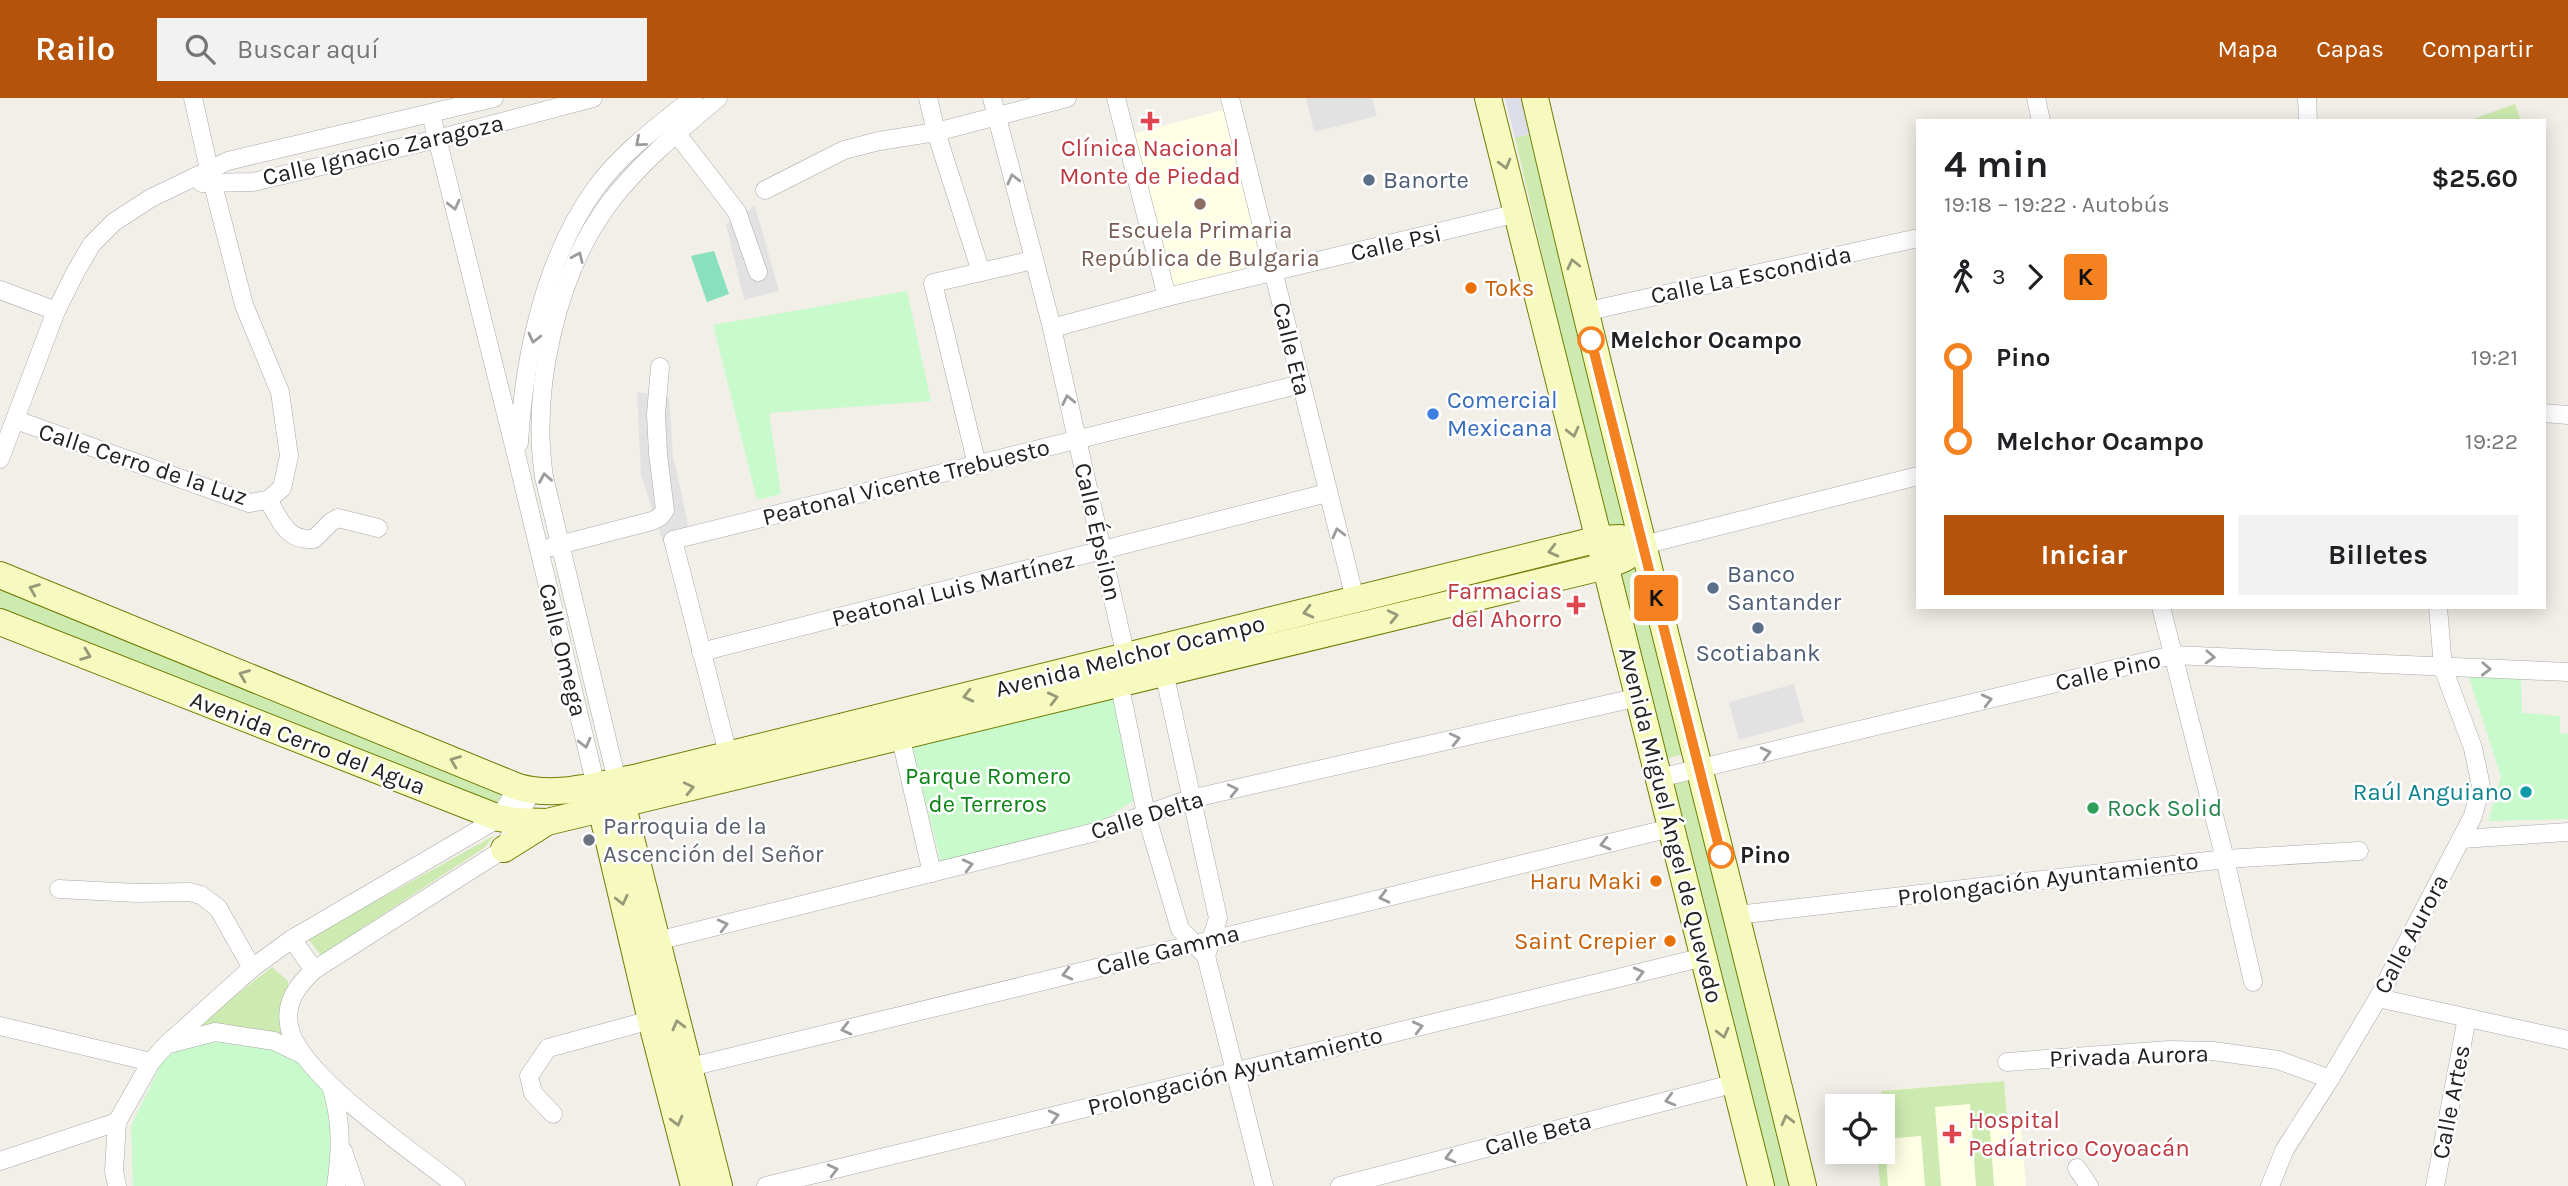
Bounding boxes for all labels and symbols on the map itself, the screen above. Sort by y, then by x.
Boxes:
street label: Calle Ignacio Zaragoza [260,109,506,191]
marker: Clínica Nacional Monte de Piedad [1140,111,1160,131]
one-way arrow [636,134,649,146]
place label: Clínica Nacional Monte de Piedad [1059,134,1241,190]
one-way arrow [1497,158,1511,170]
place label: Banorte [1383,166,1469,194]
marker: Banorte [1361,172,1377,188]
one-way arrow [1007,173,1021,185]
marker: Escuela Primaria República de Bulgaria [1192,196,1208,212]
one-way arrow [446,199,460,211]
place label: Escuela Primaria República de Bulgaria [1080,216,1320,272]
street label: Calle Psi [1348,219,1444,267]
street label: Calle La Escondida [1648,240,1854,310]
one-way arrow [570,251,584,264]
one-way arrow [1567,258,1582,270]
place label: Toks [1485,274,1534,302]
marker: Toks [1463,280,1479,296]
street label: Calle Eta [1267,299,1317,399]
place label: Melchor Ocampo [1610,326,1802,354]
marker: Melchor Ocampo [1578,327,1604,353]
one-way arrow [528,332,542,344]
place label: Comercial Mexicana [1447,386,1558,442]
one-way arrow [1061,394,1076,406]
marker: Comercial Mexicana [1425,406,1441,422]
street label: Calle Cerro de la Luz [35,417,251,511]
one-way arrow [1565,426,1579,438]
street label: Peatonal Vicente Trebuesto [759,433,1053,531]
street label: Calle Épsilon [1068,460,1128,604]
one-way arrow [538,472,553,484]
one-way arrow [1332,527,1346,539]
one-way arrow [1547,542,1559,557]
street label: Peatonal Luis Martínez [829,545,1077,633]
place label: Banco Santander [1727,560,1841,616]
line badge: K [1633,575,1679,621]
place label: Farmacias del Ahorro [1447,577,1562,633]
street label: Calle Omega [533,580,593,720]
marker: Banco Santander [1705,580,1721,596]
one-way arrow [28,583,40,597]
marker: Farmacias del Ahorro [1568,597,1584,613]
one-way arrow [1302,603,1314,618]
street label: Avenida Melchor Ocampo [992,609,1268,703]
one-way arrow [1387,610,1399,625]
marker: Scotiabank [1750,620,1766,636]
place label: Scotiabank [1696,639,1820,667]
street label: Avenida Miguel Ángel de Quevedo [1613,644,1730,1006]
street label: Calle Pino [2053,645,2163,697]
one-way arrow [80,647,92,661]
one-way arrow [2204,650,2215,665]
one-way arrow [2481,661,2492,676]
one-way arrow [239,669,251,683]
street label: Avenida Cerro del Agua [186,685,430,801]
one-way arrow [962,688,974,702]
one-way arrow [1047,692,1059,706]
one-way arrow [1981,693,1993,708]
one-way arrow [1449,733,1461,747]
one-way arrow [577,737,592,749]
one-way arrow [1760,747,1772,761]
one-way arrow [450,755,462,769]
park label: Parque Romero de Terreros [905,762,1071,818]
place label: Raúl Anguiano [2353,778,2512,806]
one-way arrow [683,781,695,796]
one-way arrow [1227,783,1239,798]
marker: Raúl Anguiano [2518,784,2534,800]
street label: Calle Delta [1087,785,1207,845]
place label: Rock Solid [2107,794,2222,822]
marker: Rock Solid [2085,800,2101,816]
place label: Parroquia de la Ascención del Señor [603,812,824,868]
marker: Parroquia de la Ascención del Señor [581,832,597,848]
one-way arrow [1599,836,1611,850]
place label: Pino [1740,841,1790,869]
marker: Pino [1708,842,1734,868]
street label: Prolongación Ayuntamiento [1896,847,2200,911]
one-way arrow [962,859,974,873]
place label: Haru Maki [1530,867,1642,895]
street label: Calle Aurora [2368,869,2454,999]
marker: Haru Maki [1648,873,1664,889]
one-way arrow [1378,889,1390,903]
one-way arrow [614,894,629,906]
one-way arrow [717,919,729,933]
street label: Calle Gamma [1094,919,1242,981]
place label: Saint Crepier [1514,927,1656,955]
marker: Saint Crepier [1662,933,1678,949]
one-way arrow [1061,966,1073,980]
one-way arrow [1633,967,1645,981]
one-way arrow [672,1019,686,1031]
one-way arrow [841,1021,853,1035]
street label: Prolongación Ayuntamiento [1085,1021,1385,1121]
one-way arrow [1411,1021,1423,1035]
one-way arrow [1715,1027,1729,1039]
street label: Privada Aurora [2049,1039,2209,1073]
street label: Calle Artes [2426,1042,2476,1162]
one-way arrow [1664,1092,1676,1106]
street label: Calle Beta [1482,1106,1594,1162]
place label: Hospital Pedíatrico Coyoacán [1968,1106,2190,1162]
one-way arrow [1048,1110,1060,1124]
one-way arrow [1781,1114,1795,1126]
one-way arrow [669,1115,683,1127]
marker: Hospital Pedíatrico Coyoacán [1942,1124,1962,1144]
one-way arrow [1444,1149,1456,1163]
one-way arrow [827,1164,839,1178]

